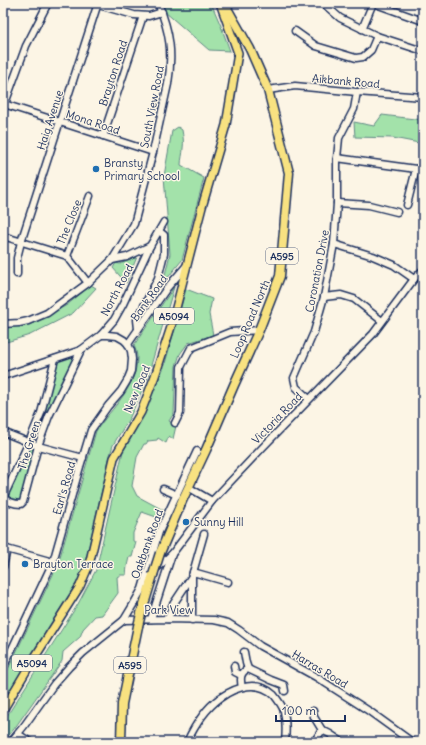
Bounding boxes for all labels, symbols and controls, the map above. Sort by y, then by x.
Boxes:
street label: Brayton Road [96,38,130,108]
street label: South View Road [137,64,167,149]
street label: Aikbank Road [312,71,381,91]
street label: Haig Avenue [34,88,66,152]
street label: Mona Road [64,107,122,137]
place label: Bransty Primary School [104,156,180,183]
marker: Bransty Primary School [91,164,101,174]
street label: The Close [54,197,84,247]
street label: Coronation Drive [302,228,332,314]
road number: A595 [266,248,298,264]
street label: North Road [98,261,137,318]
street label: Bank Road [127,272,171,324]
street label: Loop Road North [227,278,273,360]
road number: A5094 [154,308,194,324]
street label: New Road [121,363,154,415]
street label: Victoria Road [249,389,305,447]
street label: The Green [15,419,43,471]
street label: Earl's Road [50,459,78,516]
street label: Oakbank Road [128,507,166,581]
place label: Sunny Hill [194,515,243,529]
marker: Sunny Hill [181,517,191,527]
place label: Brayton Terrace [33,557,113,571]
marker: Brayton Terrace [20,559,30,569]
street label: Park View [144,603,194,617]
street label: Harras Road [290,647,351,691]
road number: A5094 [12,655,52,671]
road number: A595 [114,657,146,673]
scale bar [276,697,345,723]
text: 100 m [282,703,316,718]

